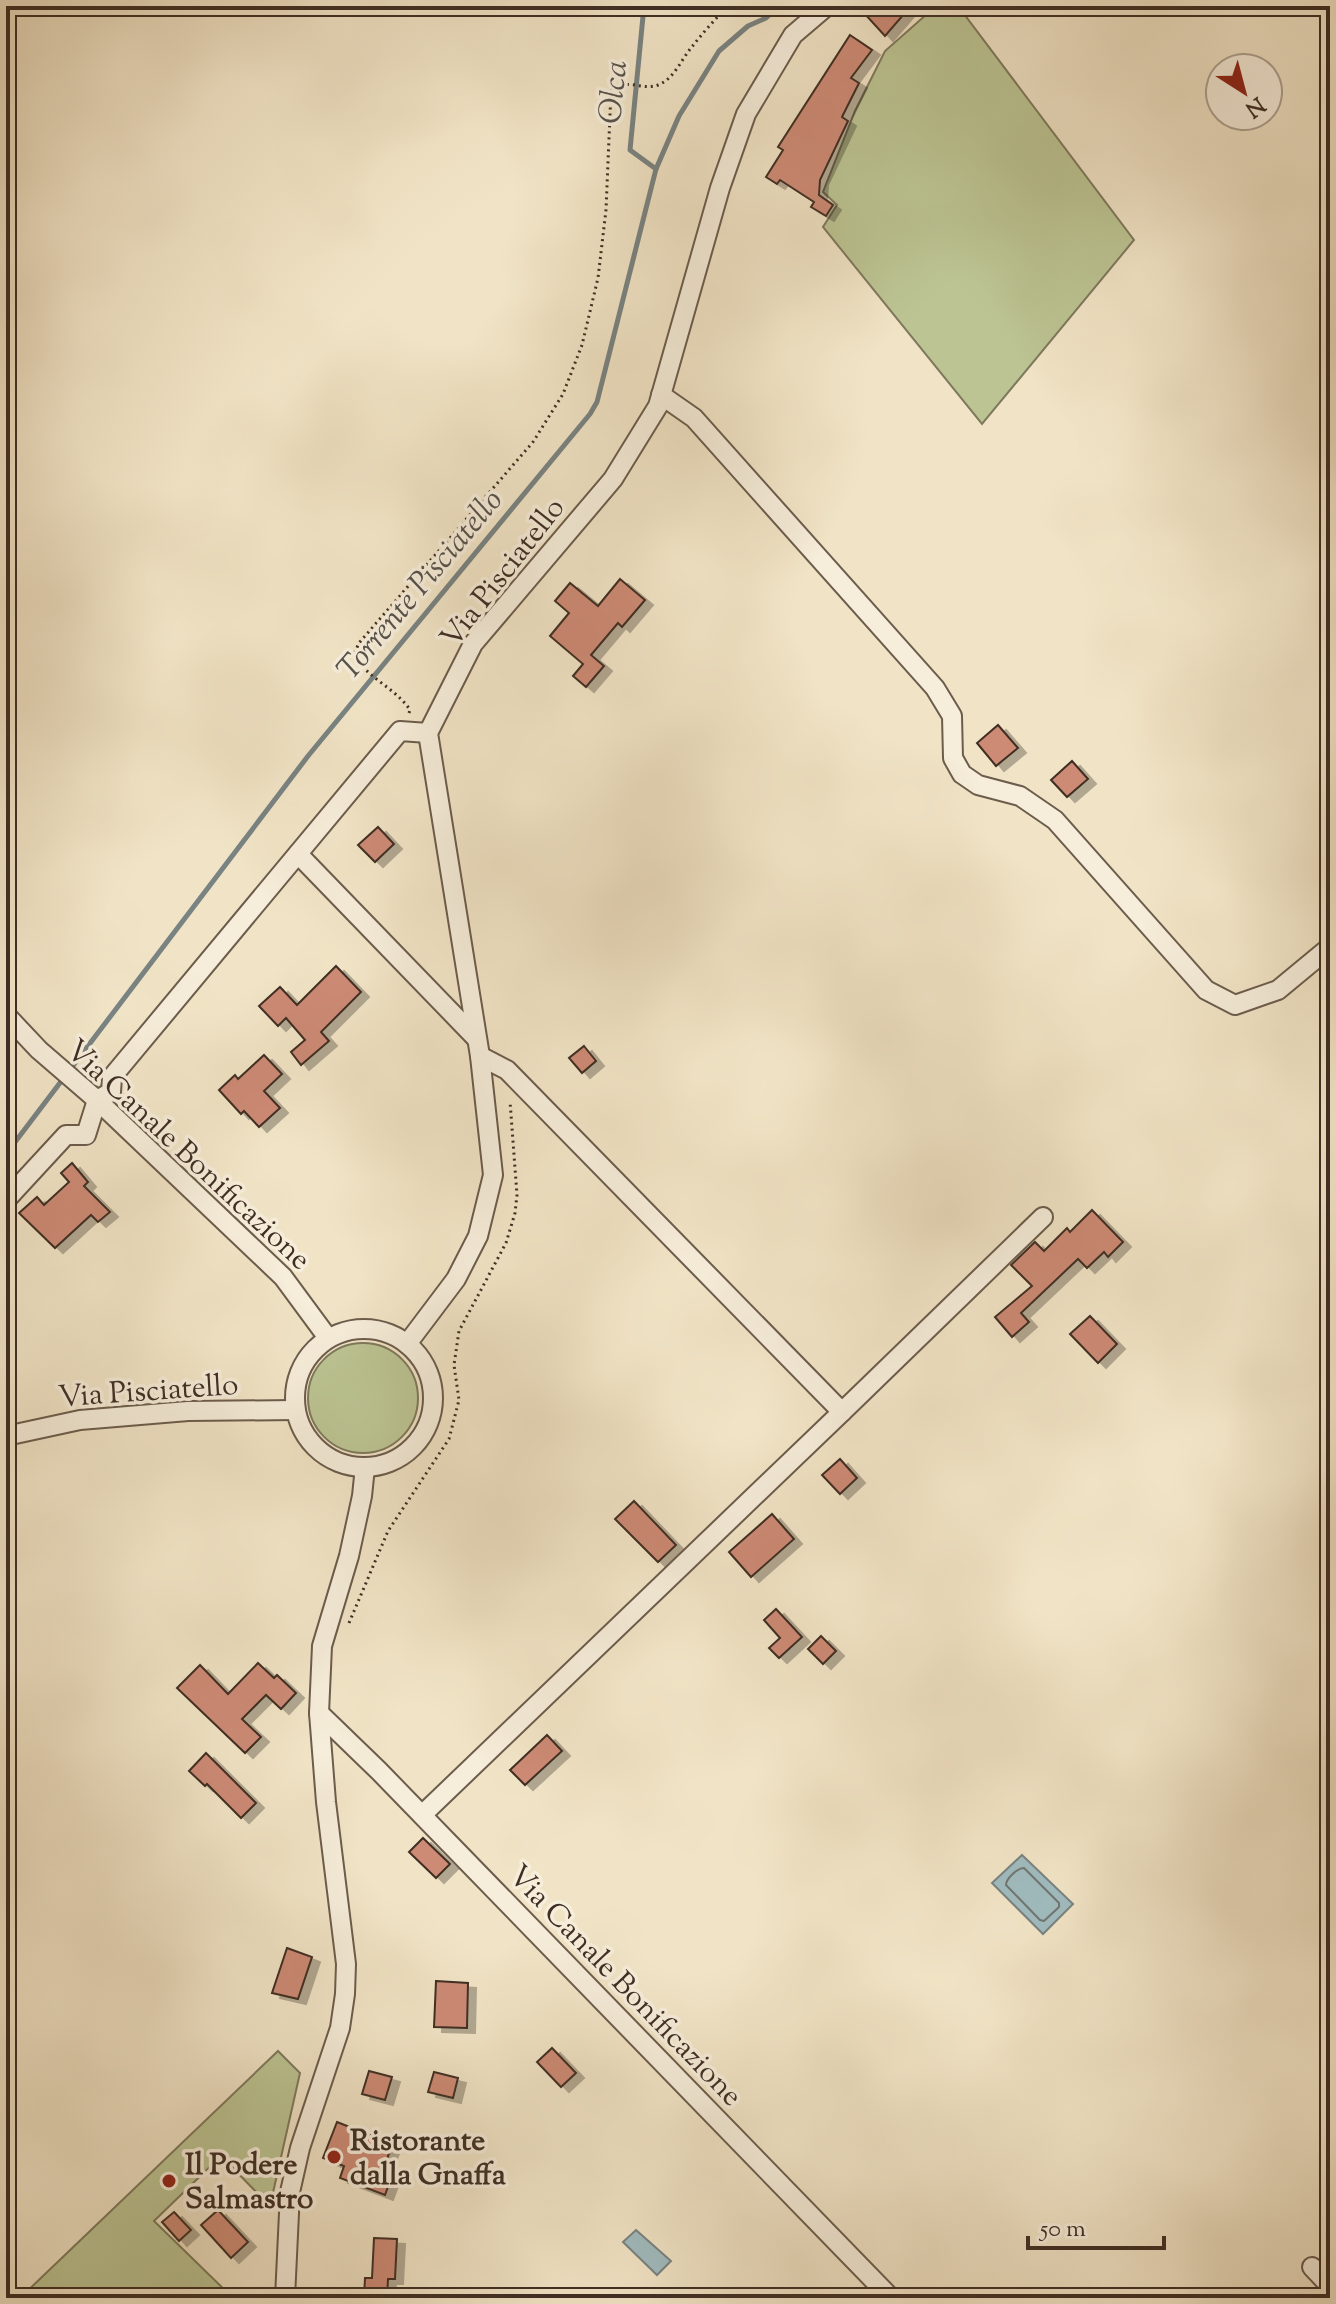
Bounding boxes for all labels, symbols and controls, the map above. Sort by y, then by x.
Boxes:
north arrow [1204,52,1284,132]
water label: Olca [589,58,641,126]
text: N [1237,88,1271,124]
water label: Torrente Pisciatello [327,480,515,692]
street label: Via Pisciatello [431,489,576,658]
street label: Via Canale Bonificazione [55,1030,320,1281]
street label: Via Pisciatello [57,1365,240,1420]
street label: Via Canale Bonificazione [497,1856,751,2117]
place label: Ristorante dalla Gnaffa [350,2121,506,2198]
place label: Il Podere Salmastro [185,2145,313,2222]
marker: Ristorante dalla Gnaffa [325,2148,343,2166]
marker: Il Podere Salmastro [160,2172,178,2190]
scale bar [1028,2200,1164,2250]
text: 50 m [1038,2213,1086,2247]

